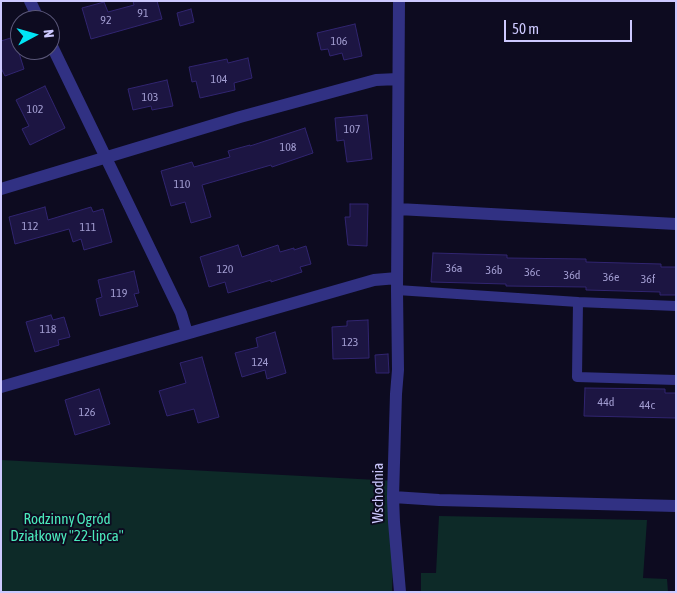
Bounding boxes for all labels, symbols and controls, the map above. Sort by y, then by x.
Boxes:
house number: 91 [137,6,149,20]
north arrow [10,10,60,60]
scale bar [507,10,634,42]
house number: 92 [100,13,112,27]
text: 50 m [512,20,539,37]
text: N [41,29,57,38]
house number: 106 [331,34,347,48]
house number: 104 [211,72,227,86]
house number: 103 [142,90,158,104]
house number: 102 [27,102,43,116]
house number: 107 [344,122,360,136]
house number: 108 [280,140,296,154]
house number: 110 [174,177,190,191]
house number: 112 [22,219,38,233]
house number: 111 [80,220,96,234]
house number: 36a [446,261,462,275]
house number: 120 [217,262,233,276]
house number: 36b [486,263,502,277]
house number: 36c [524,265,540,279]
house number: 36d [564,268,580,282]
house number: 36e [603,270,619,284]
house number: 36f [641,272,655,286]
house number: 119 [111,286,127,300]
house number: 118 [40,322,56,336]
house number: 123 [342,335,358,349]
house number: 124 [252,355,268,369]
house number: 44d [598,395,614,409]
house number: 44c [639,398,655,412]
house number: 126 [79,405,95,419]
street label: Wschodnia [369,463,387,523]
park label: Rodzinny Ogród Działkowy "22-lipca" [10,510,124,545]

